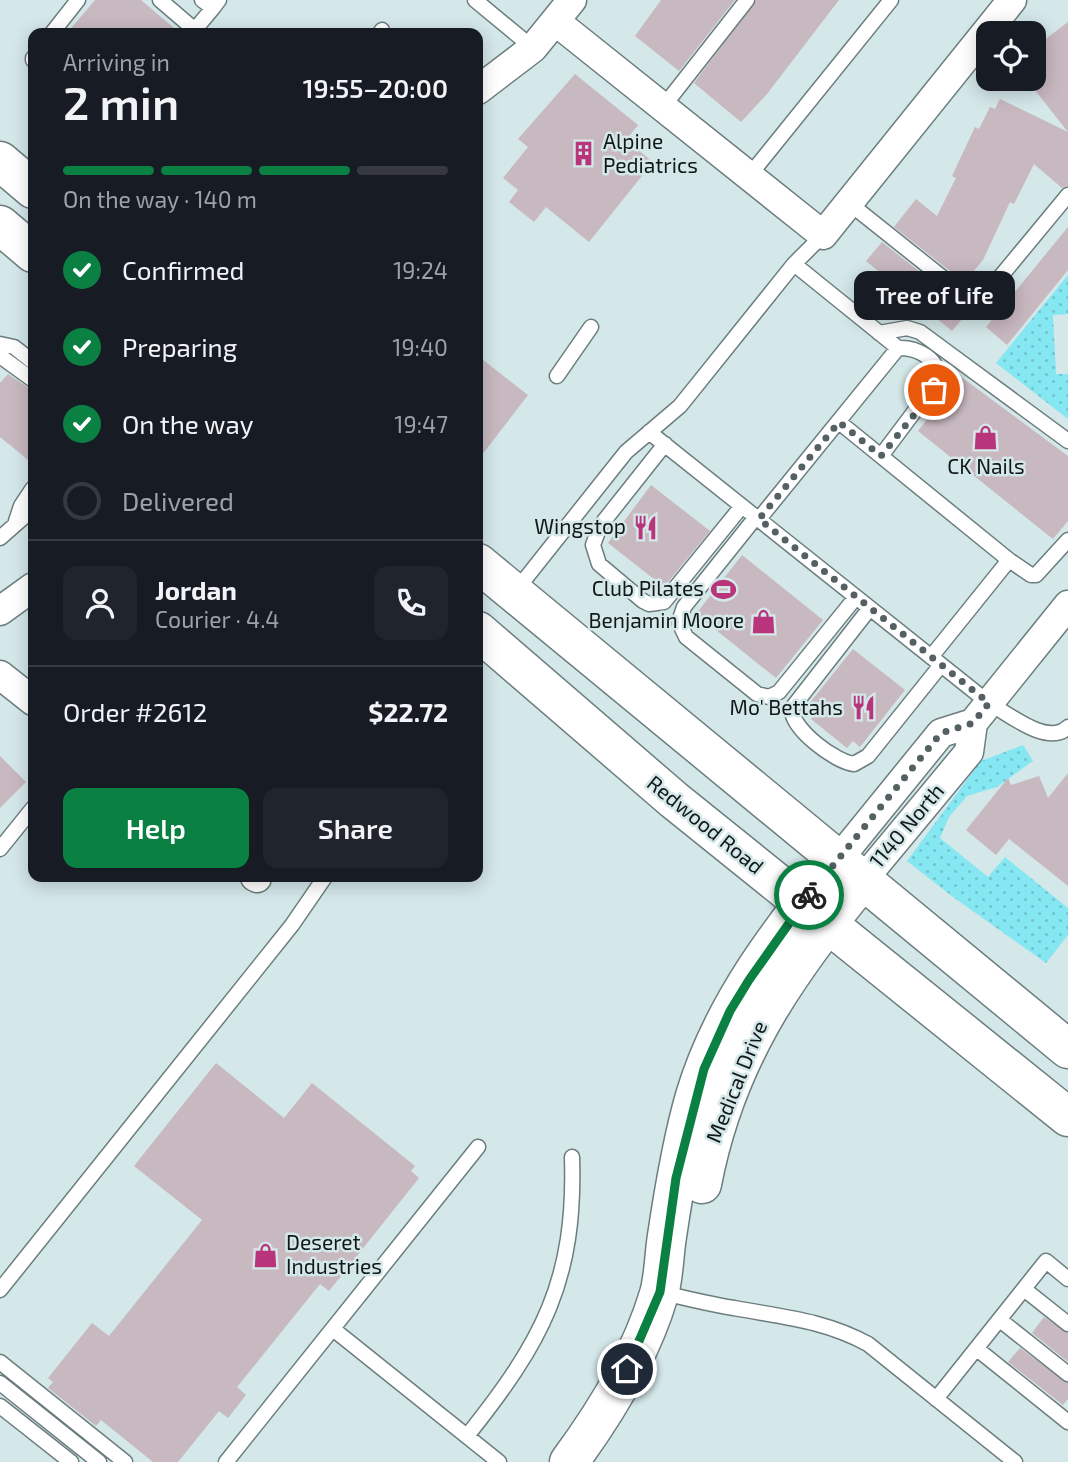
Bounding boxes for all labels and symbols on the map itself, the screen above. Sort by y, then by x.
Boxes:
place label: Alpine Pediatrics [603,128,698,177]
building icon: Alpine Pediatrics [569,140,597,168]
callout: Tree of Life [853,271,1014,320]
pin [904,360,964,420]
shop icon: CK Nails [972,424,1000,452]
place label: CK Nails [947,453,1025,478]
place label: Wingstop [534,513,626,538]
restaurant icon: Wingstop [632,513,660,541]
place label: Club Pilates [592,575,704,600]
sports icon: Club Pilates [710,575,738,603]
place label: Benjamin Moore [589,607,744,633]
shop icon: Benjamin Moore [750,607,778,635]
place label: Mo' Bettahs [730,694,843,719]
restaurant icon: Mo' Bettahs [849,694,877,722]
street label: Redwood Road [643,769,769,878]
street label: 1140 North [863,778,948,872]
courier [774,860,844,930]
street label: Medical Drive [700,1017,771,1146]
place label: Deseret Industries [286,1229,382,1278]
shop icon: Deseret Industries [252,1241,280,1269]
pin [597,1339,657,1399]

